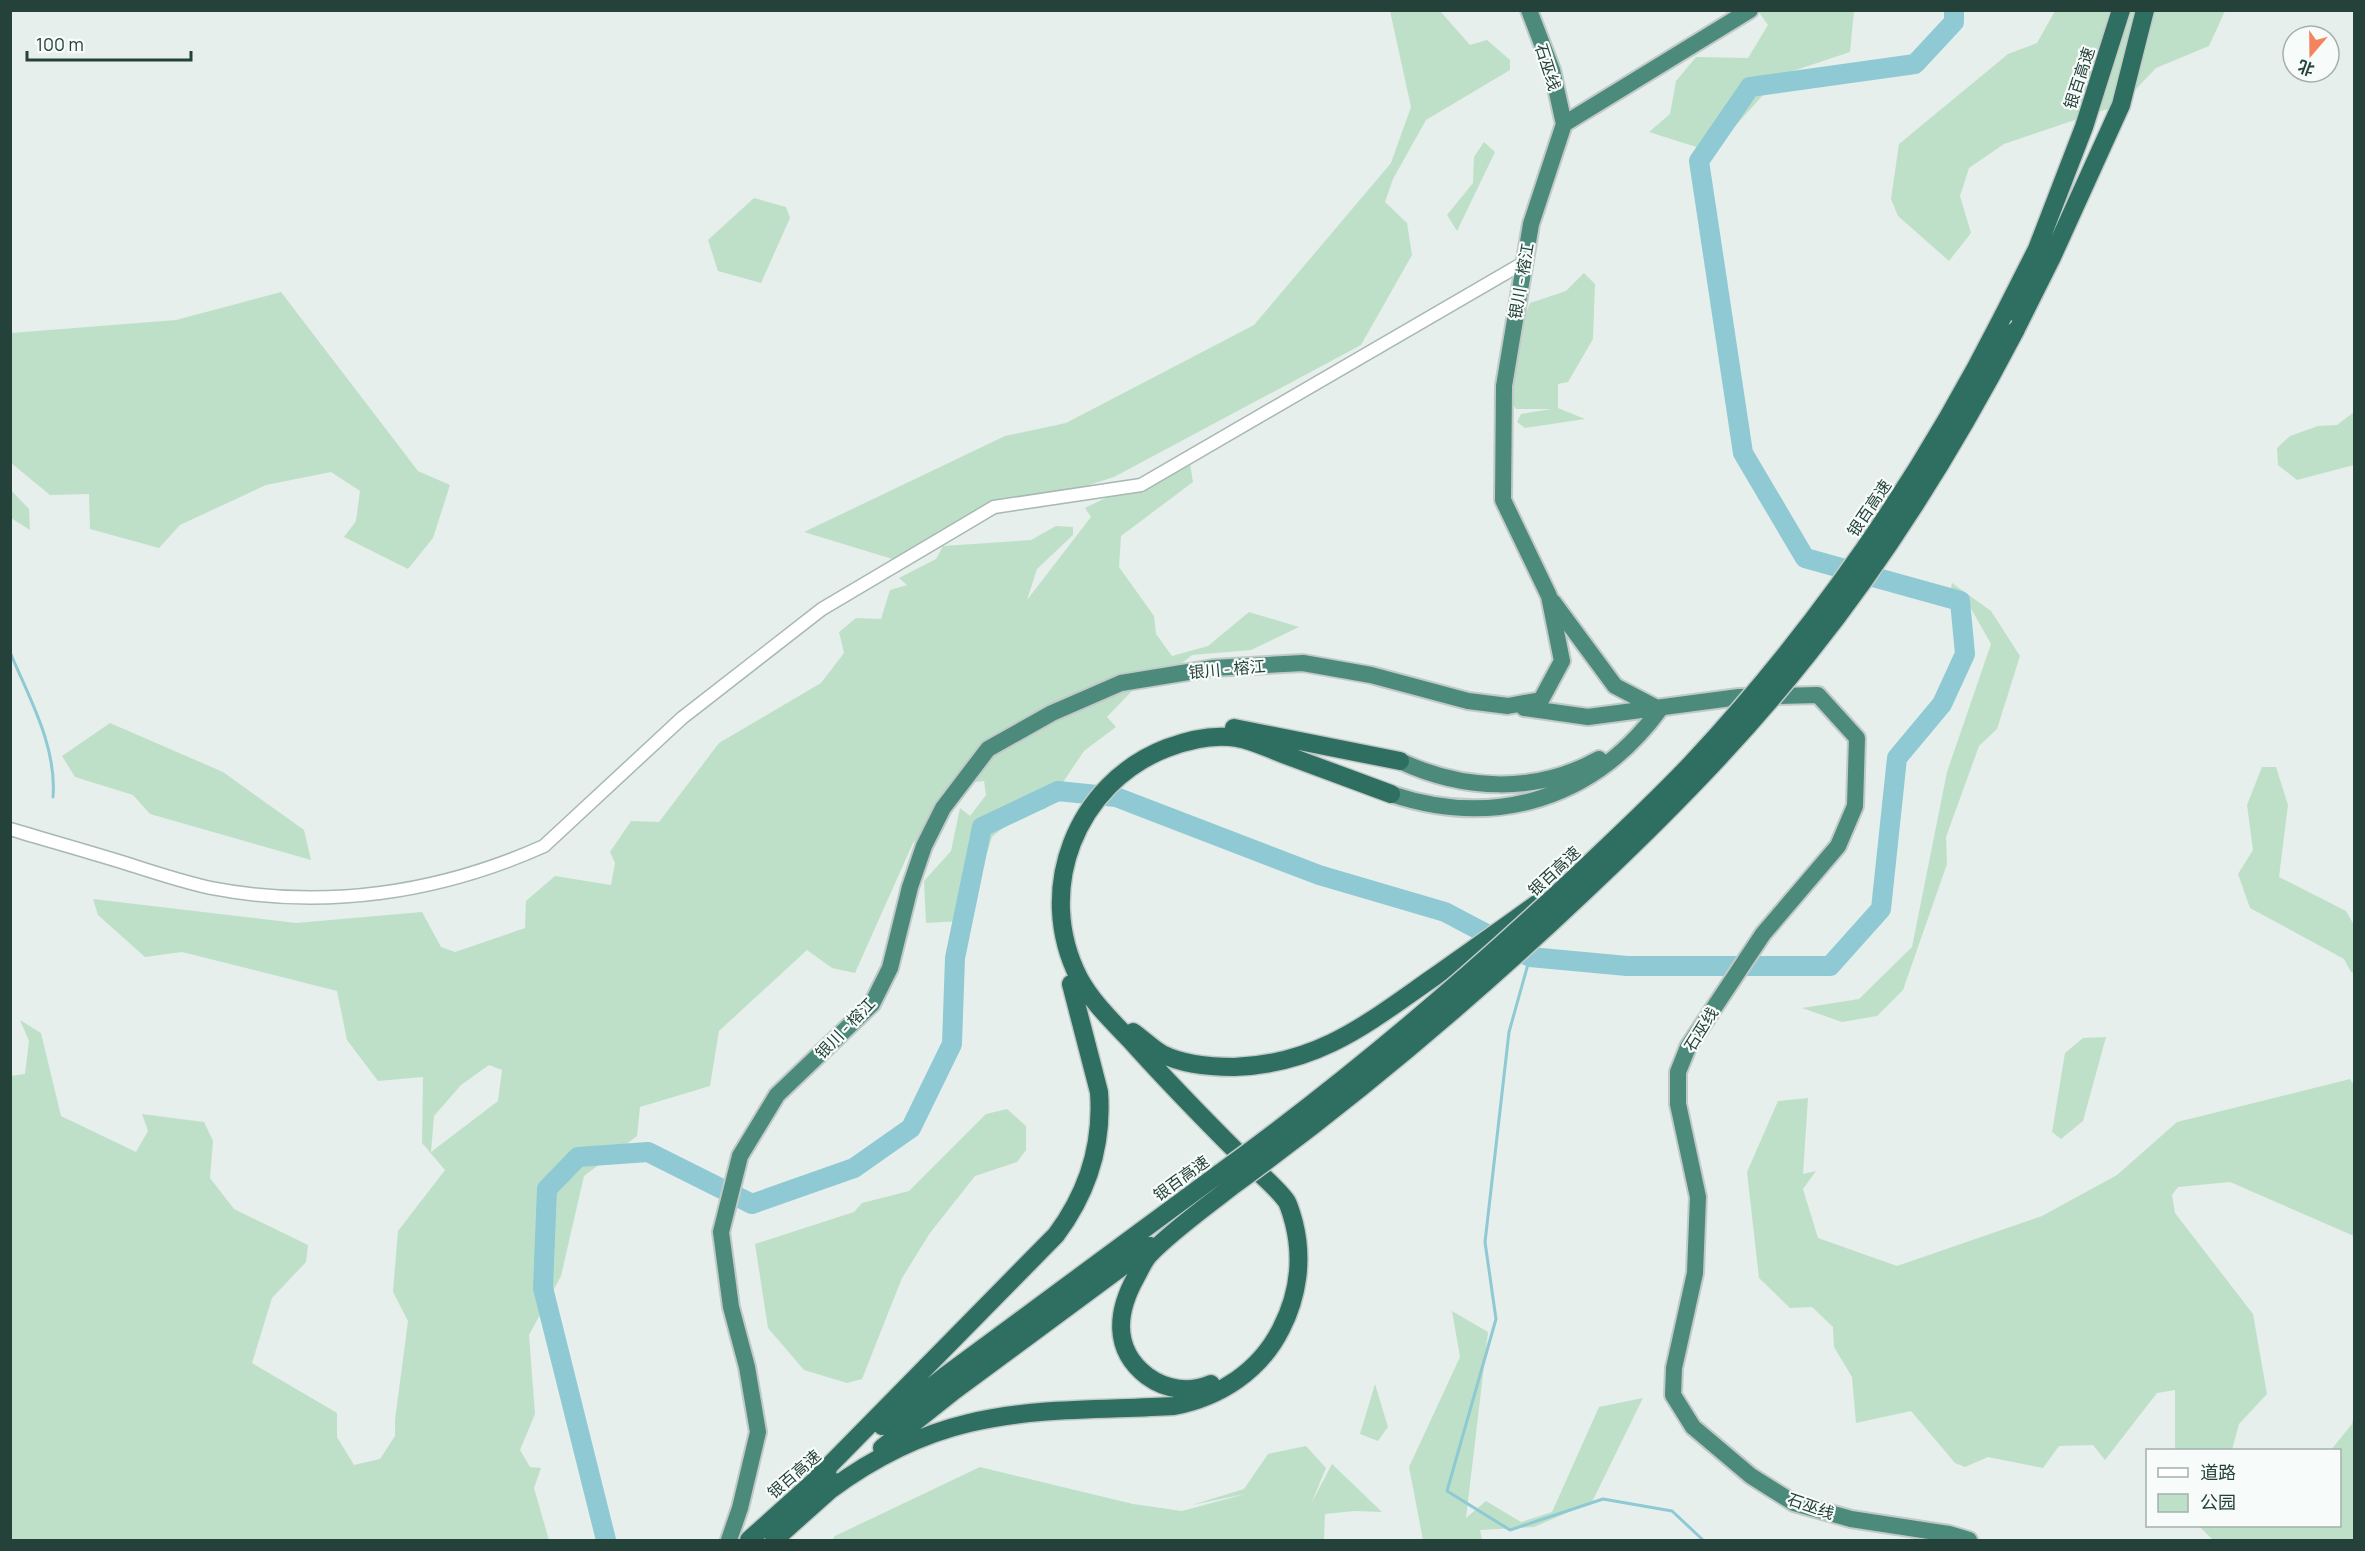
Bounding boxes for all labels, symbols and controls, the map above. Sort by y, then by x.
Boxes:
scale bar [27,24,190,62]
north arrow [2281,24,2341,84]
text: 100 m [36,32,84,56]
street label: 石巫线 [1530,41,1566,93]
street label: 银百高速 [2059,44,2099,112]
text: 北 [2295,55,2317,81]
street label: 银川 - 榕江 [1503,241,1539,321]
street label: 银百高速 [1842,475,1896,541]
street label: 银川 - 榕江 [1188,655,1266,683]
street label: 银百高速 [1523,841,1585,901]
street label: 银川 - 榕江 [810,993,880,1063]
street label: 石巫线 [1679,1003,1723,1055]
street label: 银百高速 [1149,1150,1213,1206]
street label: 银百高速 [763,1445,825,1503]
legend [2146,1449,2341,1527]
text: 道路 [2200,1460,2236,1484]
street label: 石巫线 [1785,1488,1837,1524]
text: 公园 [2200,1490,2236,1514]

